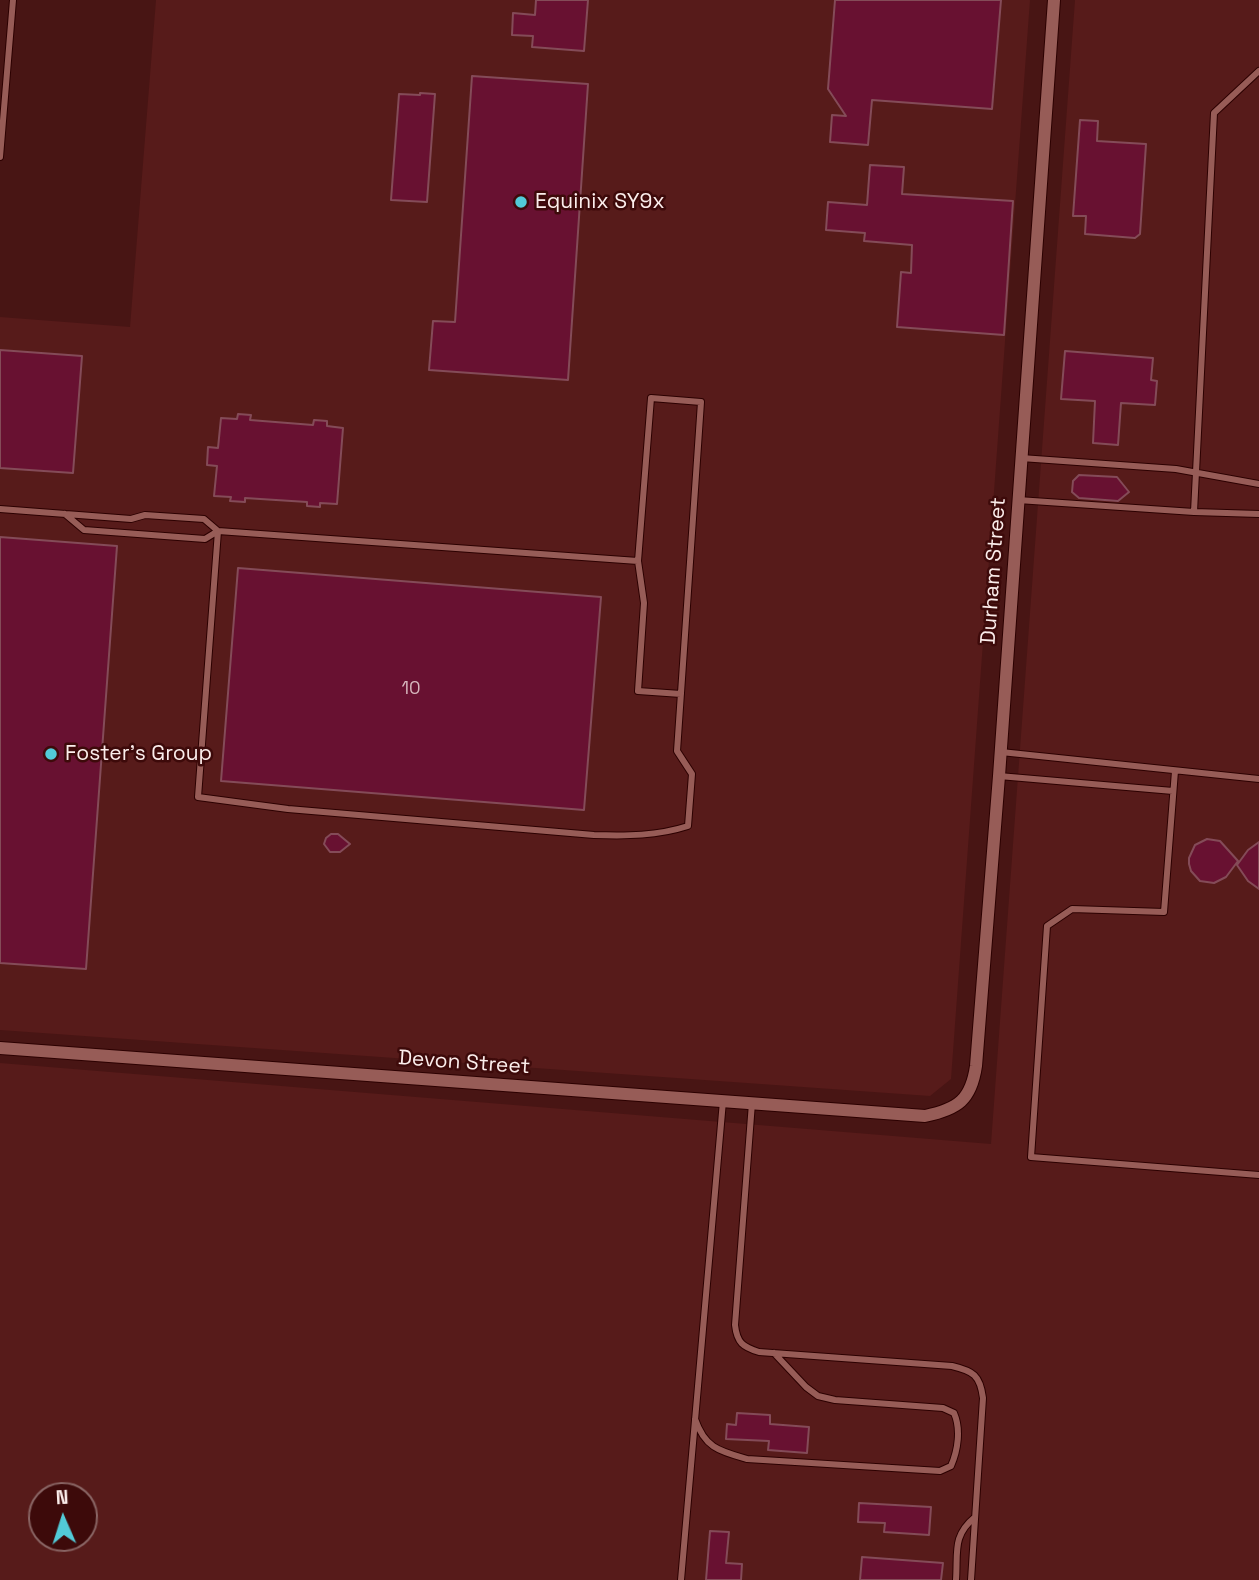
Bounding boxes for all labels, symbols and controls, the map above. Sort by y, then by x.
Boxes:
place label: Equinix SY9x [535,189,665,215]
marker: Equinix SY9x [513,194,529,210]
street label: Durham Street [976,497,1012,645]
house number: 10 [401,678,421,700]
place label: Foster's Group [65,741,212,767]
marker: Foster's Group [43,746,59,762]
street label: Devon Street [397,1046,531,1080]
north arrow [28,1482,98,1552]
text: N [55,1485,69,1510]

